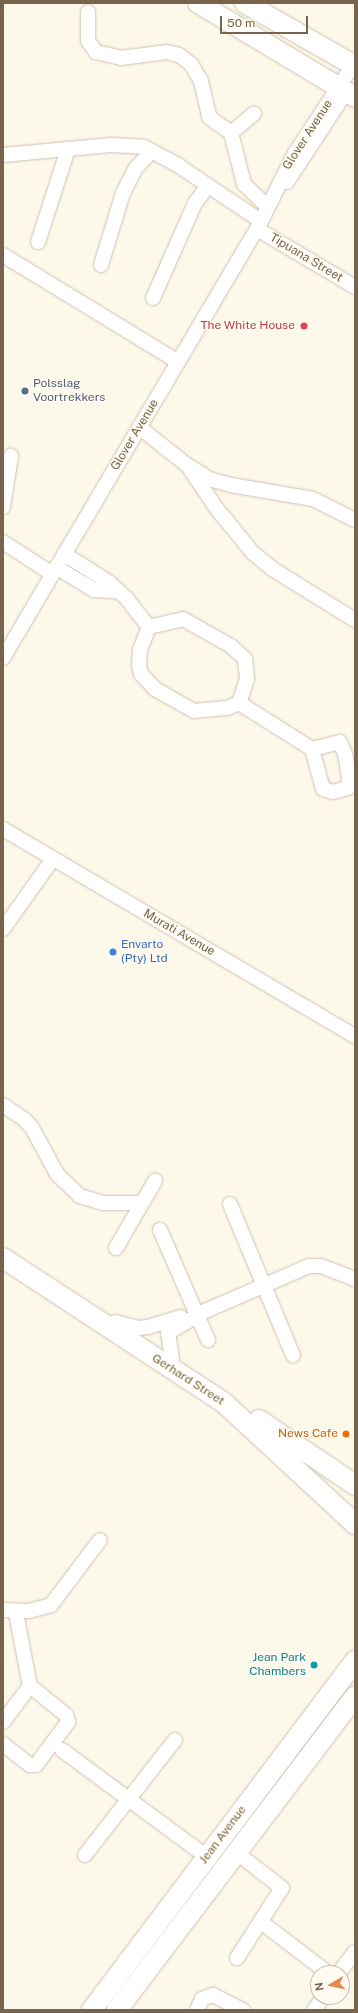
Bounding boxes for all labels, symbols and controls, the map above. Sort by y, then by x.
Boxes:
scale bar [222,8,310,34]
text: 50 m [227,16,255,30]
street label: Glover Avenue [280,97,336,173]
street label: Tipuana Street [267,231,345,285]
place label: The White House [200,319,295,333]
marker: The White House [298,320,310,332]
place label: Polsslag Voortrekkers [33,377,105,405]
marker: Polsslag Voortrekkers [20,386,30,396]
street label: Glover Avenue [108,397,162,473]
street label: Murati Avenue [141,907,217,959]
place label: Envarto (Pty) Ltd [121,938,168,966]
marker: Envarto (Pty) Ltd [108,947,118,957]
street label: Gerhard Street [149,1351,227,1409]
place label: News Cafe [278,1427,338,1441]
marker: News Cafe [341,1429,351,1439]
place label: Jean Park Chambers [249,1651,306,1679]
marker: Jean Park Chambers [309,1660,319,1670]
street label: Jean Avenue [196,1803,250,1867]
north arrow [310,1965,350,2005]
text: N [313,1982,326,1992]

